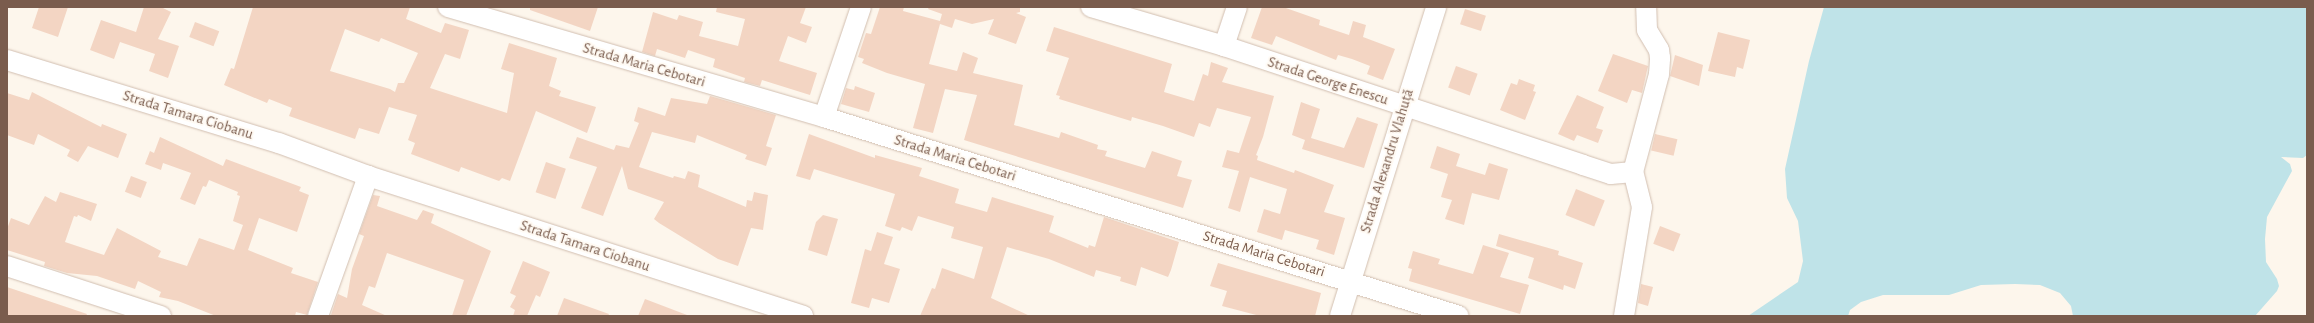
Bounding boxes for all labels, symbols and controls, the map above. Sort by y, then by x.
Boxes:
street label: Strada Maria Cebotari [581,39,707,91]
street label: Strada George Enescu [1265,53,1391,109]
street label: Strada Tamara Ciobanu [121,87,255,143]
street label: Strada Аlexandru Vlahuță [1357,87,1417,235]
street label: Strada Maria Cebotari [892,131,1018,185]
street label: Strada Tamara Ciobanu [518,217,652,275]
street label: Strada Maria Cebotari [1201,227,1327,281]

